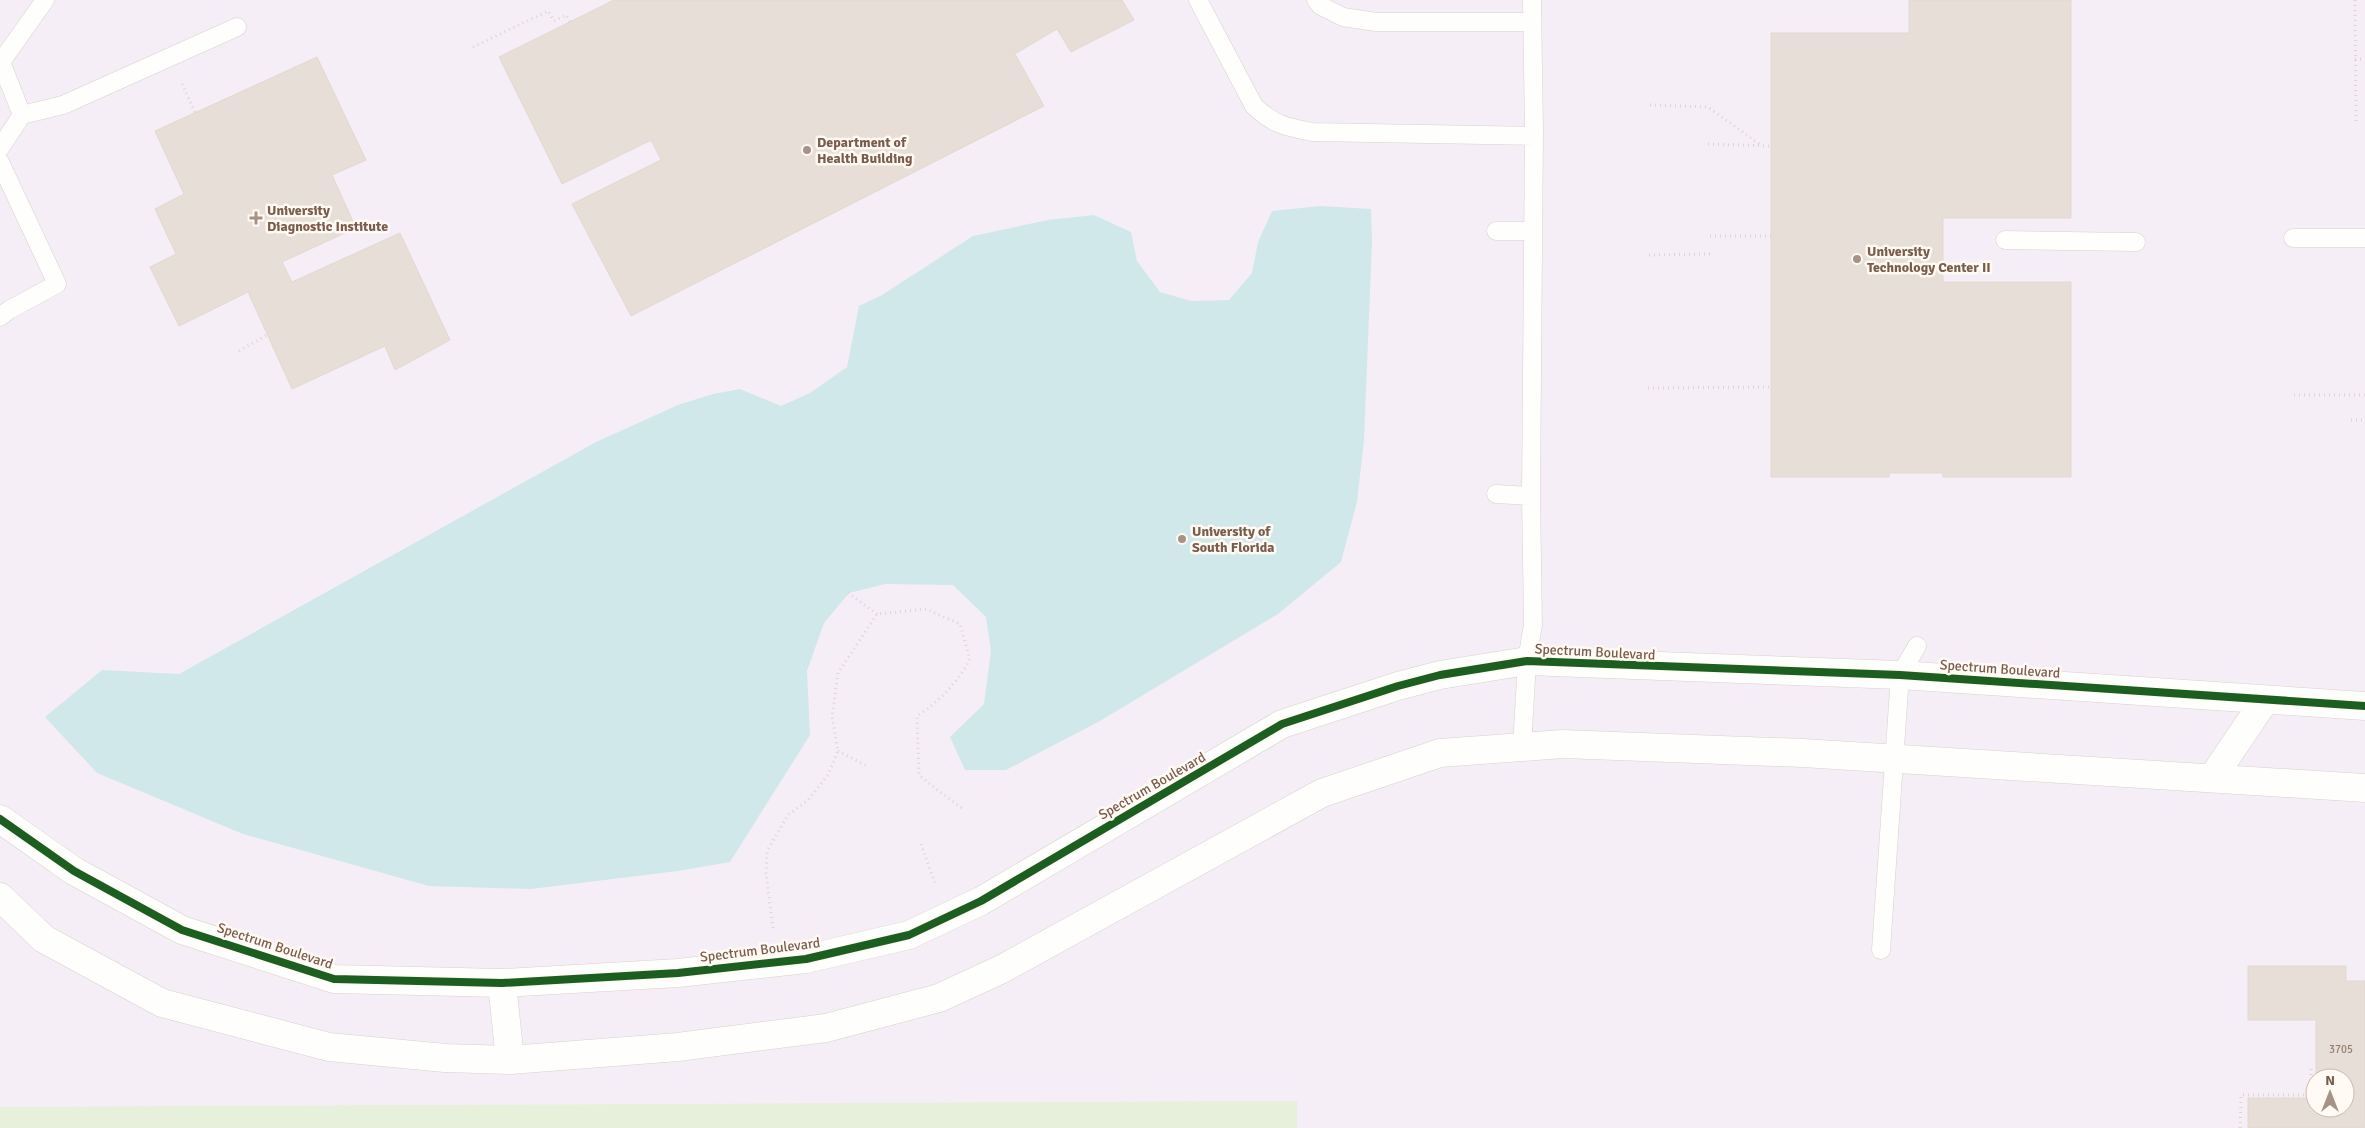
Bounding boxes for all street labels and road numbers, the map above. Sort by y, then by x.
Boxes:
street label: Spectrum Boulevard [1534,640,1656,664]
street label: Spectrum Boulevard [1939,656,2061,682]
street label: Spectrum Boulevard [1095,748,1209,824]
street label: Spectrum Boulevard [215,919,335,973]
street label: Spectrum Boulevard [699,934,821,966]

